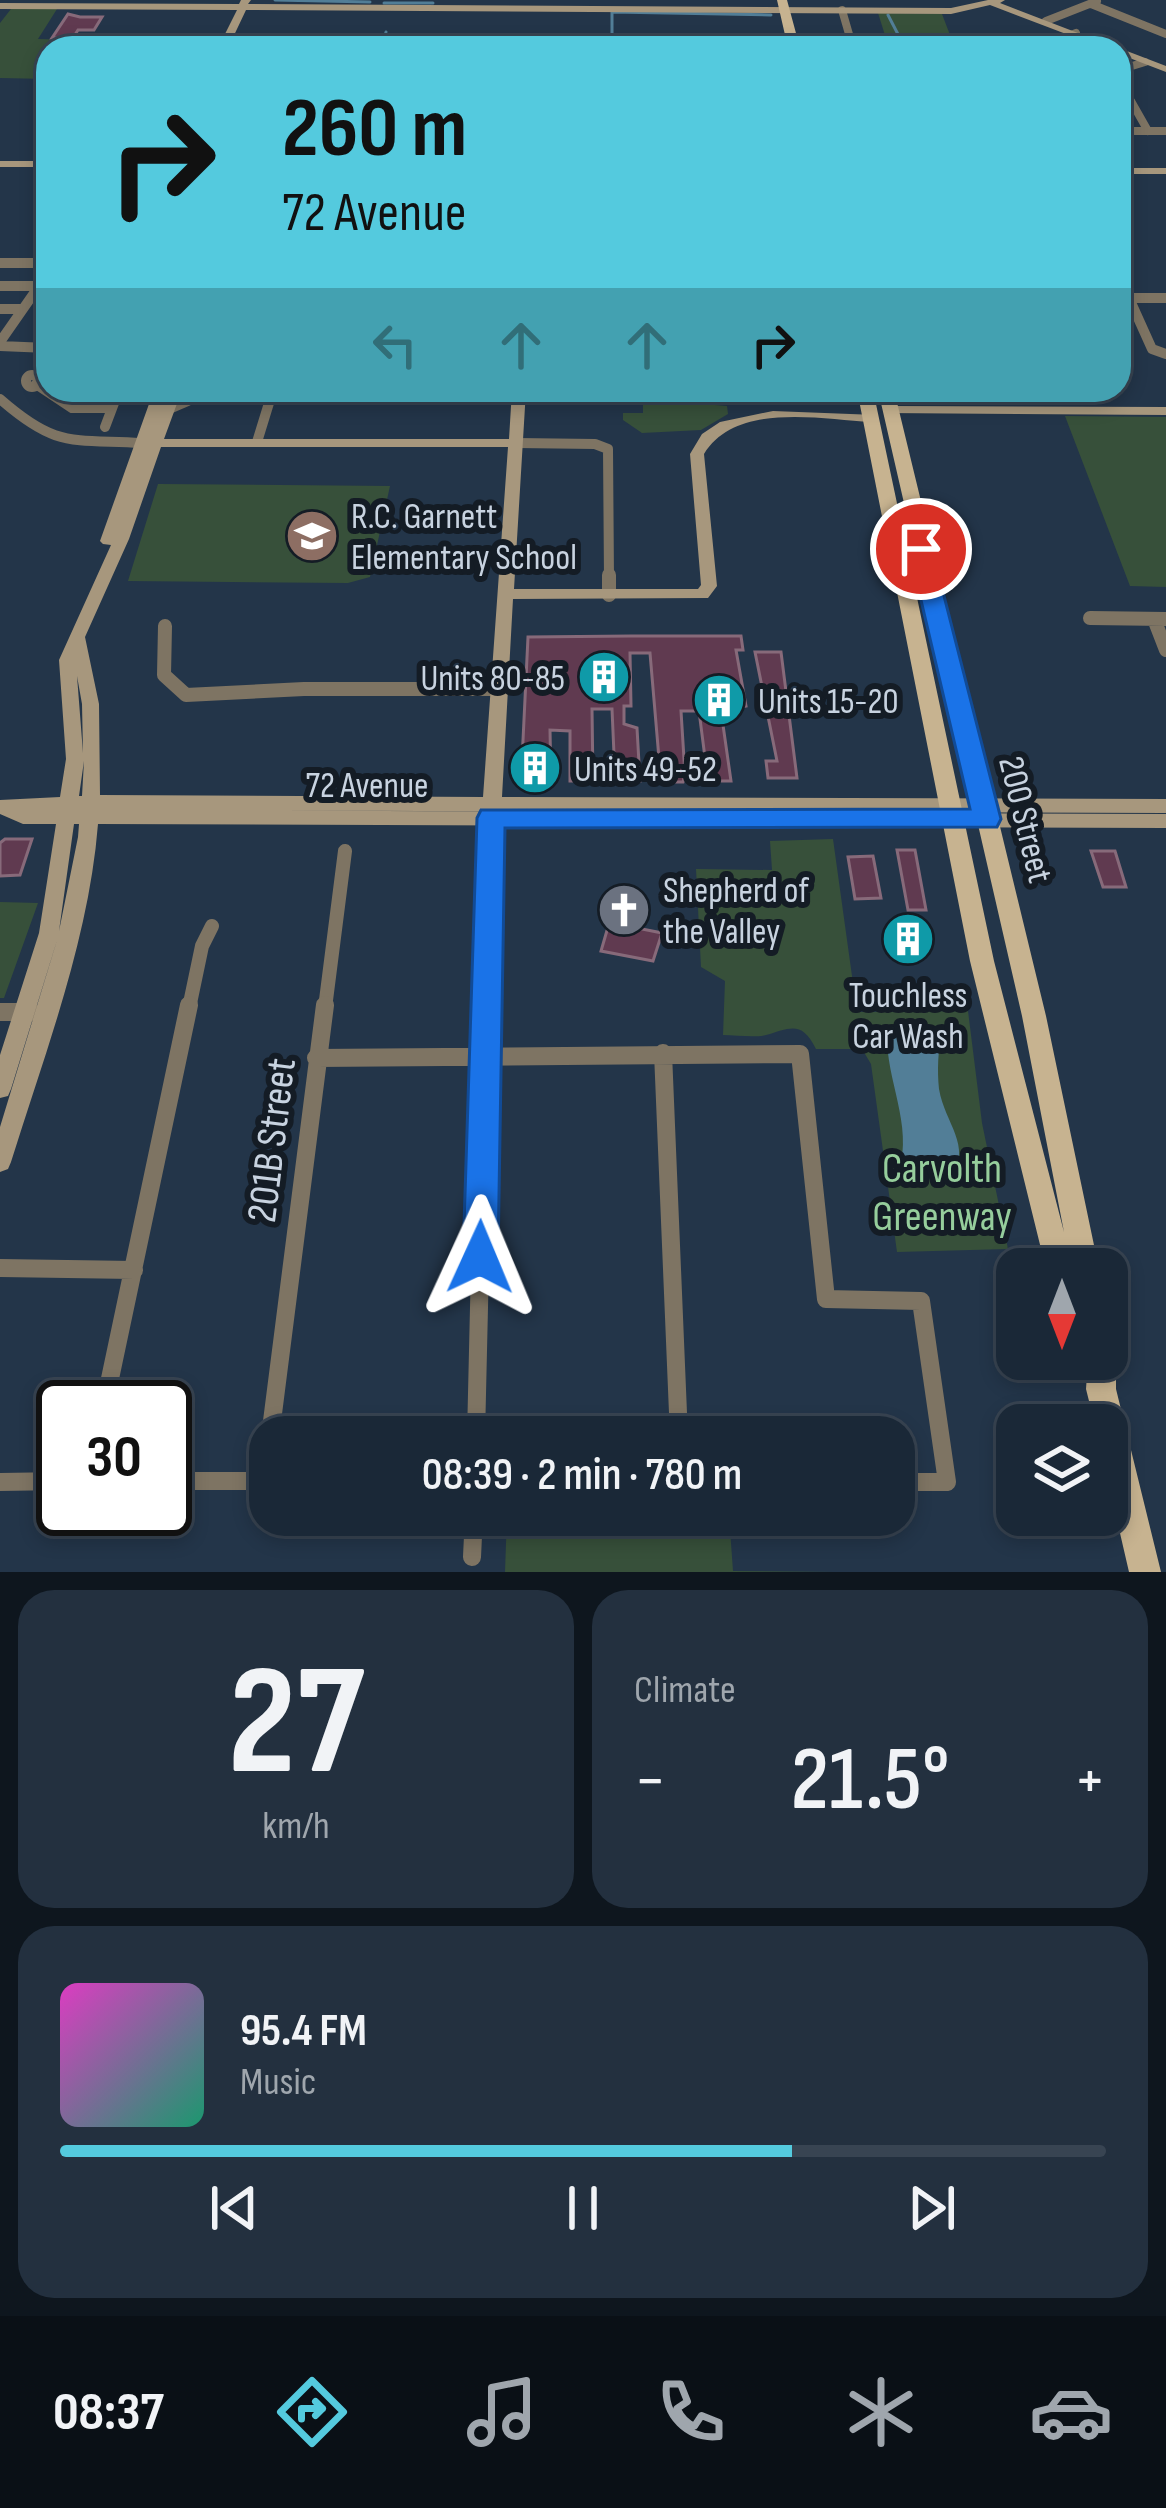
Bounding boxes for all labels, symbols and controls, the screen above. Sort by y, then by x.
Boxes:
text: 260 m [282,79,467,180]
icon: right [84,84,240,240]
text: 72 Avenue [282,181,466,246]
icon: left [362,312,428,378]
icon: ahead [488,312,554,378]
icon: ahead [614,312,680,378]
icon: right [740,312,806,378]
place label: R.C. Garnett Elementary School [351,496,577,580]
pin [870,498,972,600]
school or university icon: R.C. Garnett Elementary School [284,508,340,564]
icon: arrive [888,516,954,582]
building icon: Units 80-85 [576,649,632,705]
place label: Units 80-85 [420,658,565,701]
building icon: Units 15-20 [691,672,747,728]
place label: Units 15-20 [758,681,898,724]
building icon: Units 49-52 [507,740,563,796]
place label: Units 49-52 [574,749,717,792]
street label: 200 Street [988,752,1061,887]
street label: 72 Avenue [306,765,428,808]
place label: Shepherd of the Valley [663,870,809,954]
church icon: Shepherd of the Valley [596,882,652,938]
building icon: Touchless Car Wash [880,911,936,967]
place label: Touchless Car Wash [849,975,967,1059]
street label: 201B Street [237,1055,308,1225]
park label: Carvolth Greenway [872,1144,1012,1243]
position arrow [417,1194,543,1320]
north arrow [996,1248,1128,1380]
map controls [996,1248,1128,1536]
speed limit sign: 30 [36,1380,192,1536]
button: layers [996,1404,1128,1536]
text: 08:39 · 2 min · 780 m [422,1448,742,1503]
text: 27 [228,1631,364,1818]
text: Climate [634,1667,736,1714]
text: 21.5° [790,1727,950,1835]
text: − [634,1742,666,1821]
text: + [1074,1742,1106,1821]
text: km/h [262,1803,330,1850]
text: 95.4 FM [240,2004,367,2059]
text: Music [240,2059,316,2106]
icon: previous [201,2175,267,2241]
icon: pause [550,2175,616,2241]
icon: next [899,2175,965,2241]
icon: directions [270,2370,354,2454]
icon: music [460,2370,544,2454]
icon: phone [649,2370,733,2454]
icon: climate [839,2370,923,2454]
icon: car [1029,2370,1113,2454]
text: 08:37 [53,2380,164,2445]

